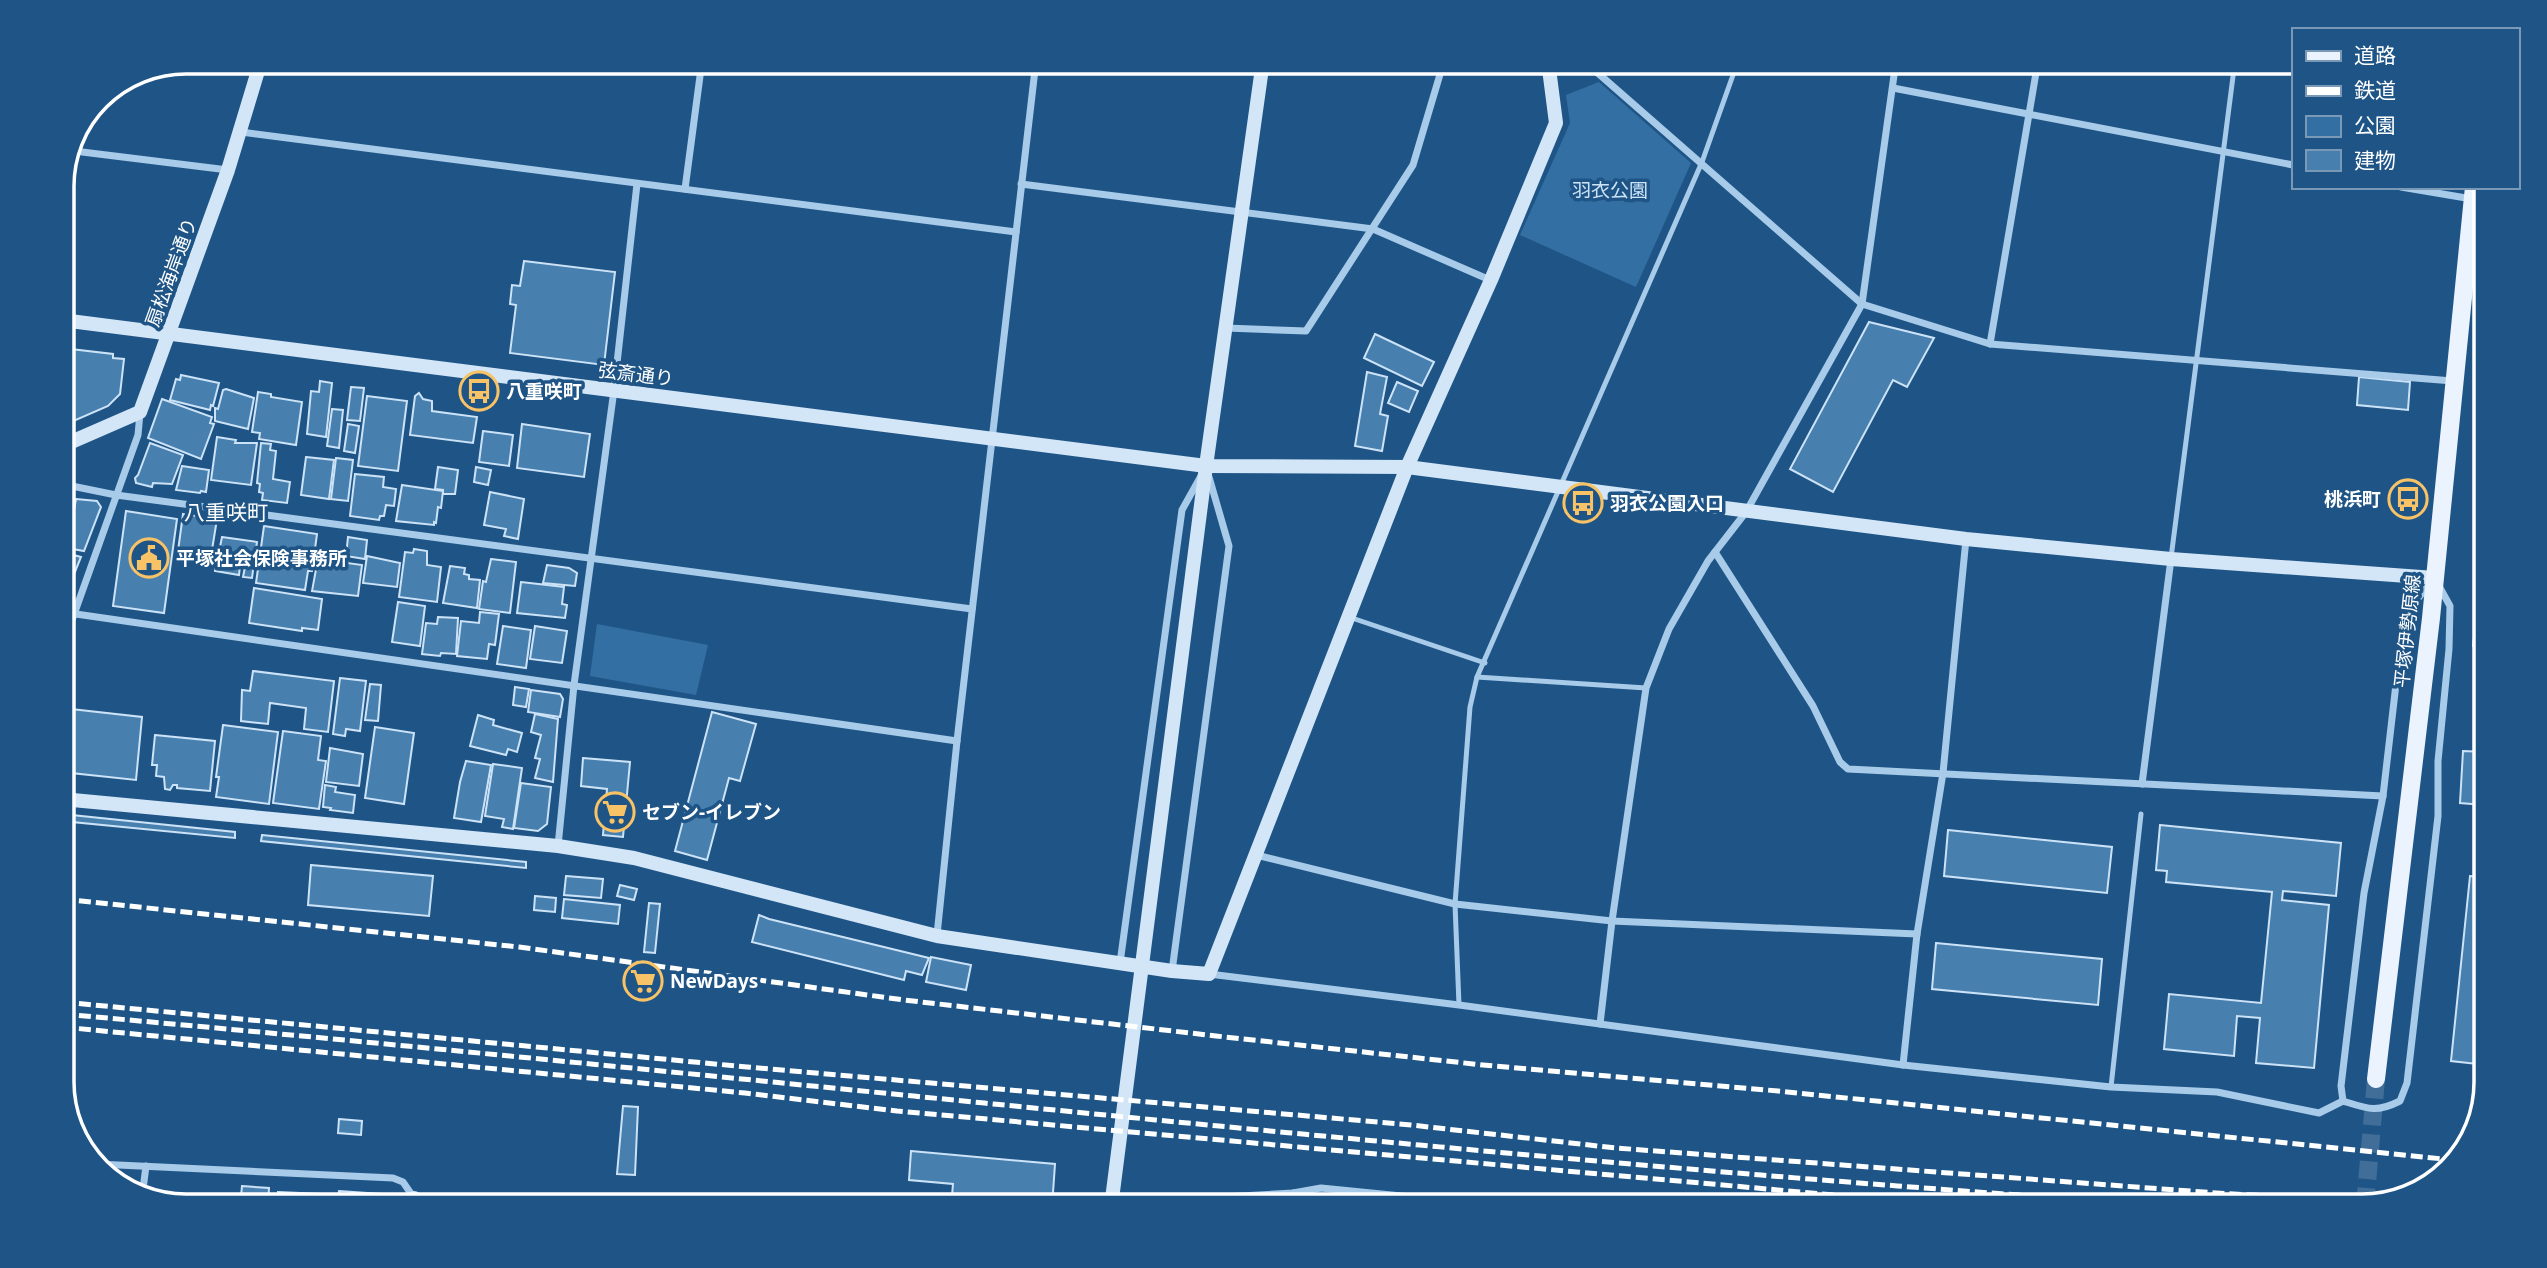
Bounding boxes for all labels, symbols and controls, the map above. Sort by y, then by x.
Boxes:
legend [2292,28,2519,189]
text: 道路 [2354,41,2396,69]
text: 鉄道 [2354,76,2396,104]
text: 公園 [2354,111,2396,139]
text: 建物 [2354,146,2396,174]
park label: 羽衣公園 [1572,177,1648,203]
street label: 扇松海岸通り [139,214,203,330]
street label: 弦斎通り [597,356,675,392]
bus stop icon: 八重咲町 [458,370,500,412]
place label: 八重咲町 [506,378,582,404]
bus stop icon: 桃浜町 [2387,478,2429,520]
bus stop icon: 羽衣公園入口 [1562,482,1604,524]
place label: 桃浜町 [2324,486,2381,512]
place label: 羽衣公園入口 [1610,490,1724,516]
district label: 八重咲町 [184,498,268,526]
public building icon: 平塚社会保険事務所 [128,537,170,579]
place label: 平塚社会保険事務所 [176,545,347,571]
street label: 平塚伊勢原線 [2388,573,2426,689]
supermarket icon: セブン-イレブン [594,791,636,833]
place label: セブン-イレブン [642,799,781,825]
supermarket icon: NewDays [622,960,664,1002]
place label: NewDays [670,968,758,994]

